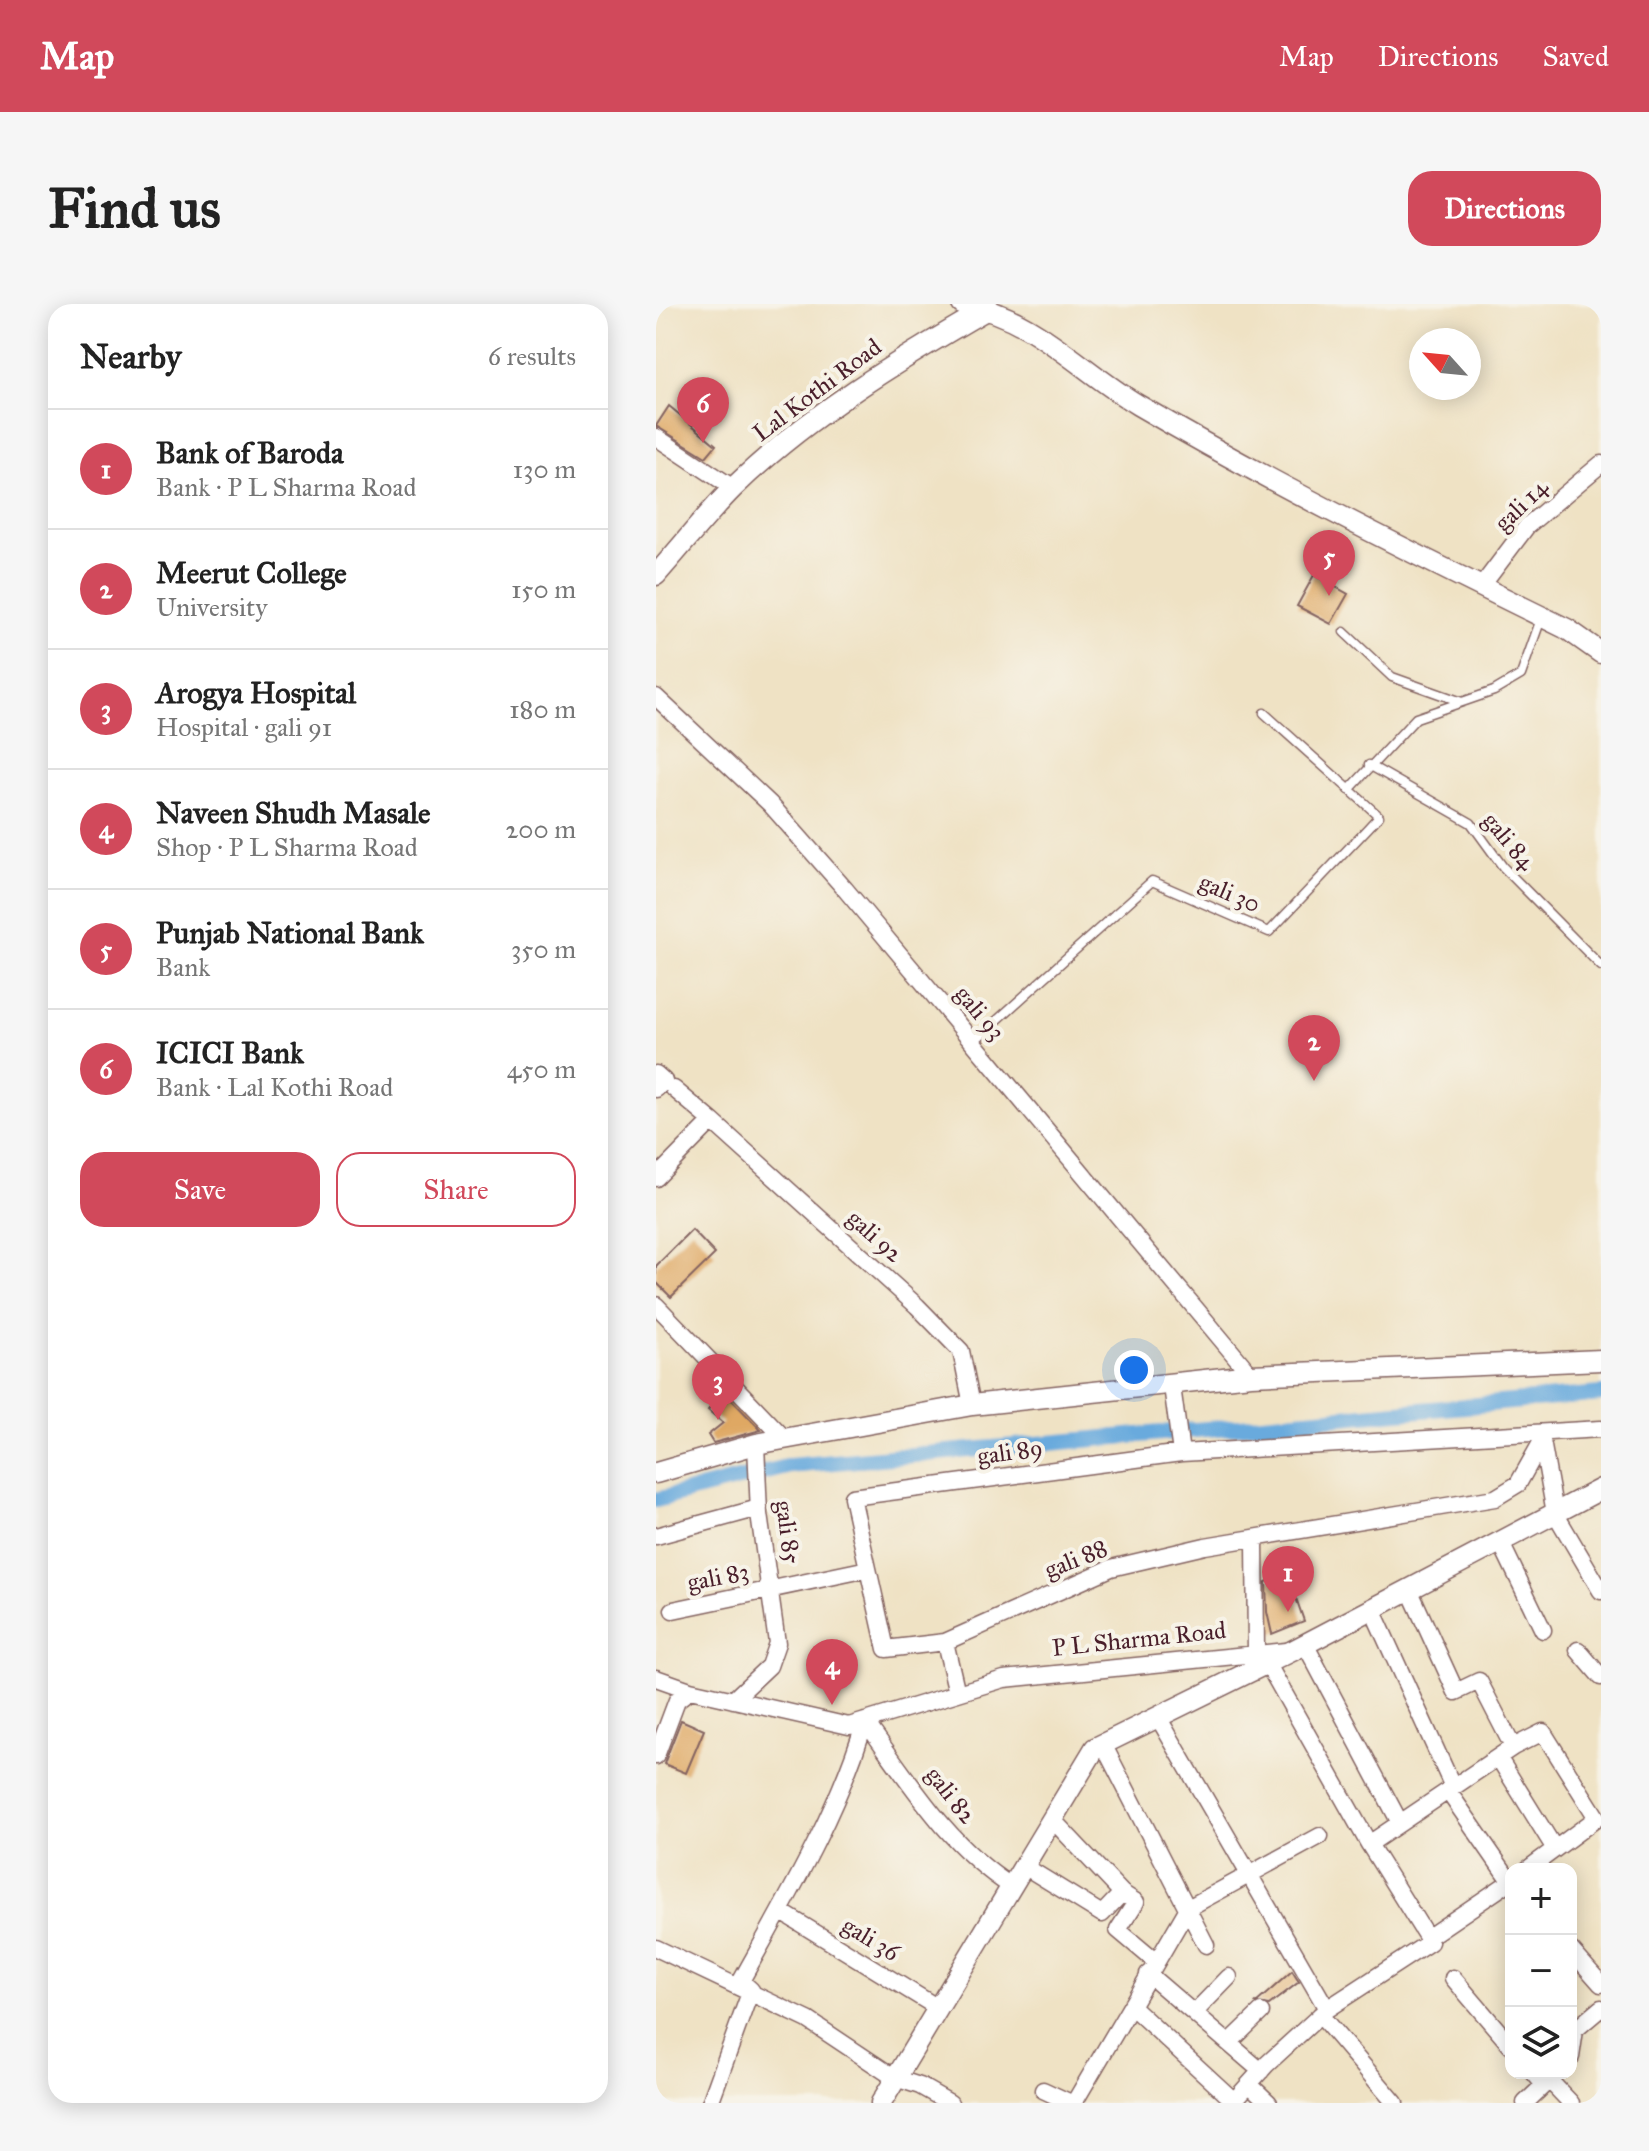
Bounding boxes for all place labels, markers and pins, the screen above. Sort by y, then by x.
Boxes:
pin: 6 [677,377,729,443]
pin: 5 [1303,530,1355,596]
pin: 2 [1288,1015,1340,1081]
pin: 3 [692,1354,744,1420]
pin: 1 [1262,1546,1314,1612]
pin: 4 [806,1639,858,1705]

